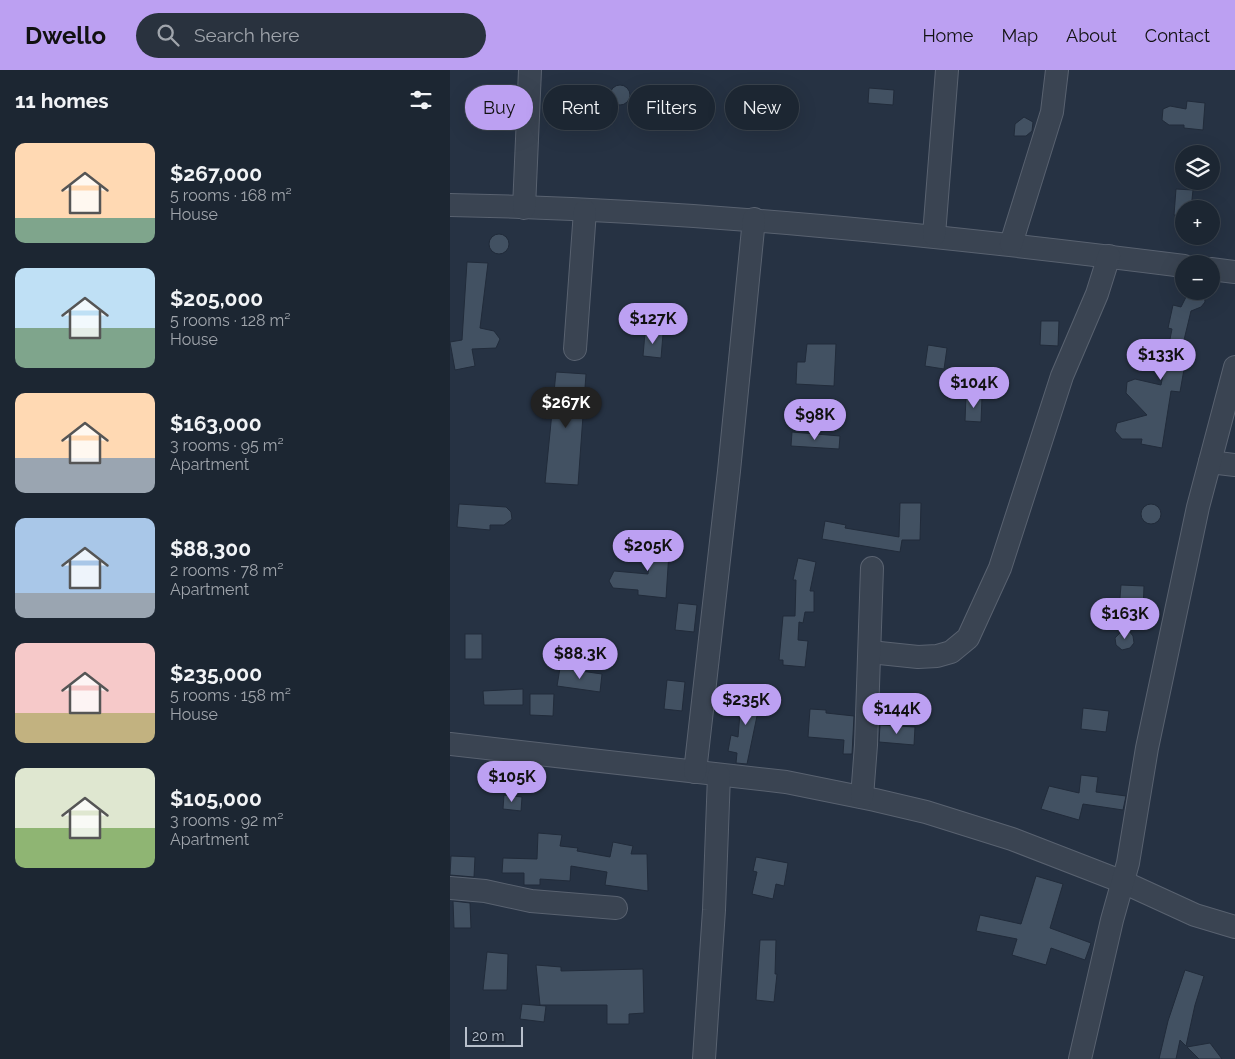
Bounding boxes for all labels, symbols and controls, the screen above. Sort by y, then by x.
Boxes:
search box [136,13,486,58]
text: Dwello [25,21,106,50]
icon: search [154,21,182,49]
text: Search here [194,24,300,46]
text: Home [922,25,973,46]
text: Map [1001,25,1038,46]
text: About [1066,25,1117,46]
text: Contact [1145,25,1210,46]
chip: Buy [465,85,533,130]
chip: Rent [543,85,618,130]
chip: Filters [628,85,715,130]
chip: New [725,85,799,130]
icon: filters [407,86,435,114]
text: 11 homes [15,88,109,113]
map controls [1175,145,1220,300]
button: layers [1175,145,1220,190]
text: $267,000 [170,161,262,186]
icon: home [55,163,115,223]
text: 5 rooms · 168 m² [170,186,292,205]
button: + [1175,200,1220,245]
text: House [170,205,218,224]
button: − [1175,255,1220,300]
text: $205,000 [170,286,263,311]
icon: home [55,288,115,348]
pin: $127K [618,302,688,345]
text: $127K [630,309,676,328]
text: 5 rooms · 128 m² [170,311,290,330]
text: House [170,330,218,349]
pin: $133K [1126,338,1196,381]
text: $133K [1138,345,1184,364]
pin: $104K [939,366,1009,409]
text: $104K [950,373,998,392]
pin: $267K [531,386,601,429]
text: $267K [542,393,590,412]
pin: $98K [785,398,845,441]
text: $98K [795,405,835,424]
text: $163,000 [170,411,262,436]
icon: home [55,413,115,473]
text: 3 rooms · 95 m² [170,436,284,455]
text: Apartment [170,455,249,474]
pin: $205K [613,530,683,572]
text: $88,300 [170,536,251,561]
text: $205K [624,536,672,555]
icon: home [55,538,115,598]
text: 2 rooms · 78 m² [170,561,283,580]
text: Apartment [170,580,249,599]
pin: $163K [1090,598,1160,640]
text: $163K [1101,604,1149,623]
pin: $88.3K [539,638,621,680]
text: $88.3K [554,644,606,663]
text: $235,000 [170,661,262,686]
icon: home [55,663,115,723]
pin: $235K [711,684,781,726]
text: 5 rooms · 158 m² [170,686,291,705]
text: $235K [722,690,770,709]
pin: $144K [862,692,932,735]
text: $144K [873,699,921,718]
text: House [170,705,218,724]
pin: $105K [477,760,547,803]
text: $105K [488,767,536,786]
text: $105,000 [170,786,262,811]
icon: home [55,788,115,848]
text: 3 rooms · 92 m² [170,811,283,830]
text: Apartment [170,830,249,849]
scale bar [465,1024,522,1047]
text: 20 m [472,1028,504,1044]

